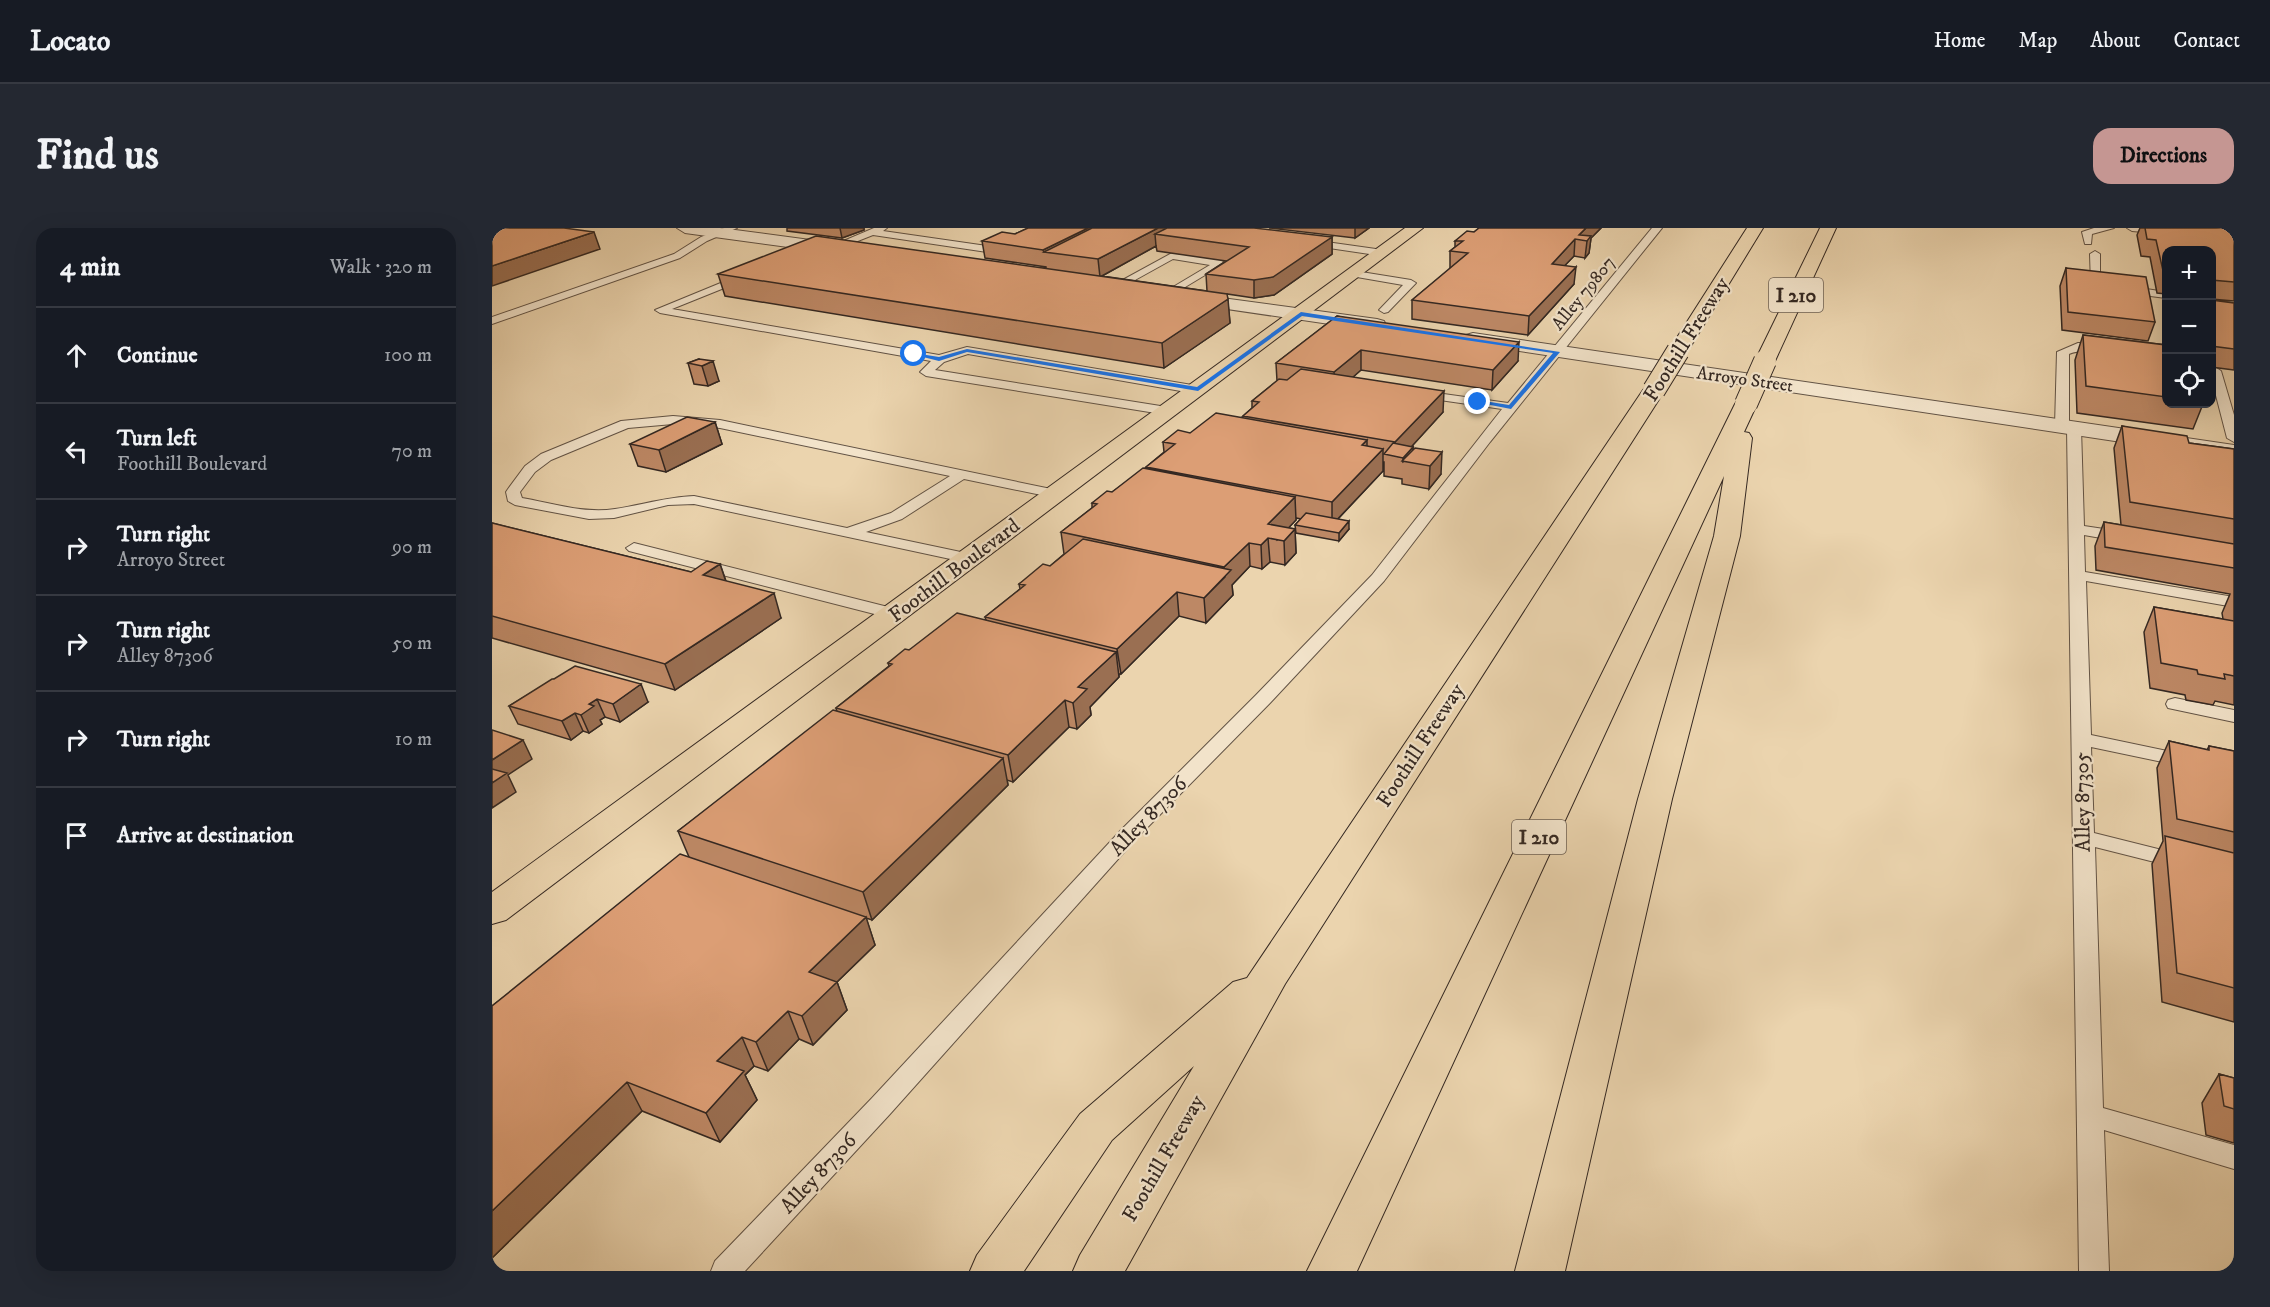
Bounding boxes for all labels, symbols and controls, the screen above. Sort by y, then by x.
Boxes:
text: Locato [30,24,110,59]
text: Home [1934,28,1986,54]
text: Map [2019,28,2057,54]
text: About [2090,28,2141,54]
text: Contact [2174,28,2240,54]
button: Directions [2093,128,2234,184]
text: Find us [36,130,159,182]
map controls [2162,246,2216,408]
button: + [2162,246,2216,300]
text: 4 min [60,251,120,284]
street label: Alley 79807 [1547,252,1620,335]
text: Walk · 320 m [330,255,432,280]
street label: Foothill Freeway [1638,272,1736,407]
road number: I 210 [1769,278,1823,312]
button: − [2162,300,2216,354]
icon: ahead [60,339,93,372]
route start [900,340,926,366]
text: Continue [117,342,198,369]
text: 100 m [384,343,432,368]
button: locate [2162,354,2216,408]
street label: Arroyo Street [1695,362,1795,398]
route end [1464,388,1490,414]
text: Turn left [117,425,197,452]
icon: left [60,435,93,468]
text: 70 m [391,439,432,464]
text: Foothill Boulevard [117,452,267,477]
street label: Foothill Boulevard [884,513,1026,629]
text: Turn right [117,521,210,548]
icon: right [60,531,93,564]
text: 90 m [392,535,432,560]
text: Arroyo Street [117,548,225,573]
text: Turn right [117,617,210,644]
icon: right [60,627,93,660]
text: 50 m [392,631,432,656]
text: Alley 87306 [117,644,213,669]
street label: Foothill Freeway [1371,678,1471,812]
icon: right [60,723,93,756]
text: Turn right [117,726,210,753]
text: 10 m [395,727,432,752]
street label: Alley 87305 [2069,752,2097,852]
street label: Alley 87306 [1104,771,1194,862]
icon: arrive [60,819,93,852]
road number: I 210 [1512,820,1566,854]
text: Arrive at destination [117,822,294,849]
street label: Foothill Freeway [1117,1090,1211,1227]
street label: Alley 87306 [775,1127,863,1219]

